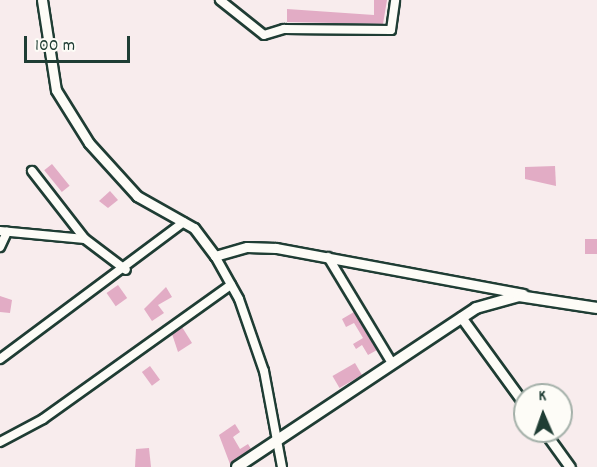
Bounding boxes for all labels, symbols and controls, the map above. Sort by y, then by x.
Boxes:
scale bar [27,24,134,62]
text: 100 m [35,34,75,59]
north arrow [513,383,573,443]
text: K [538,385,547,408]

